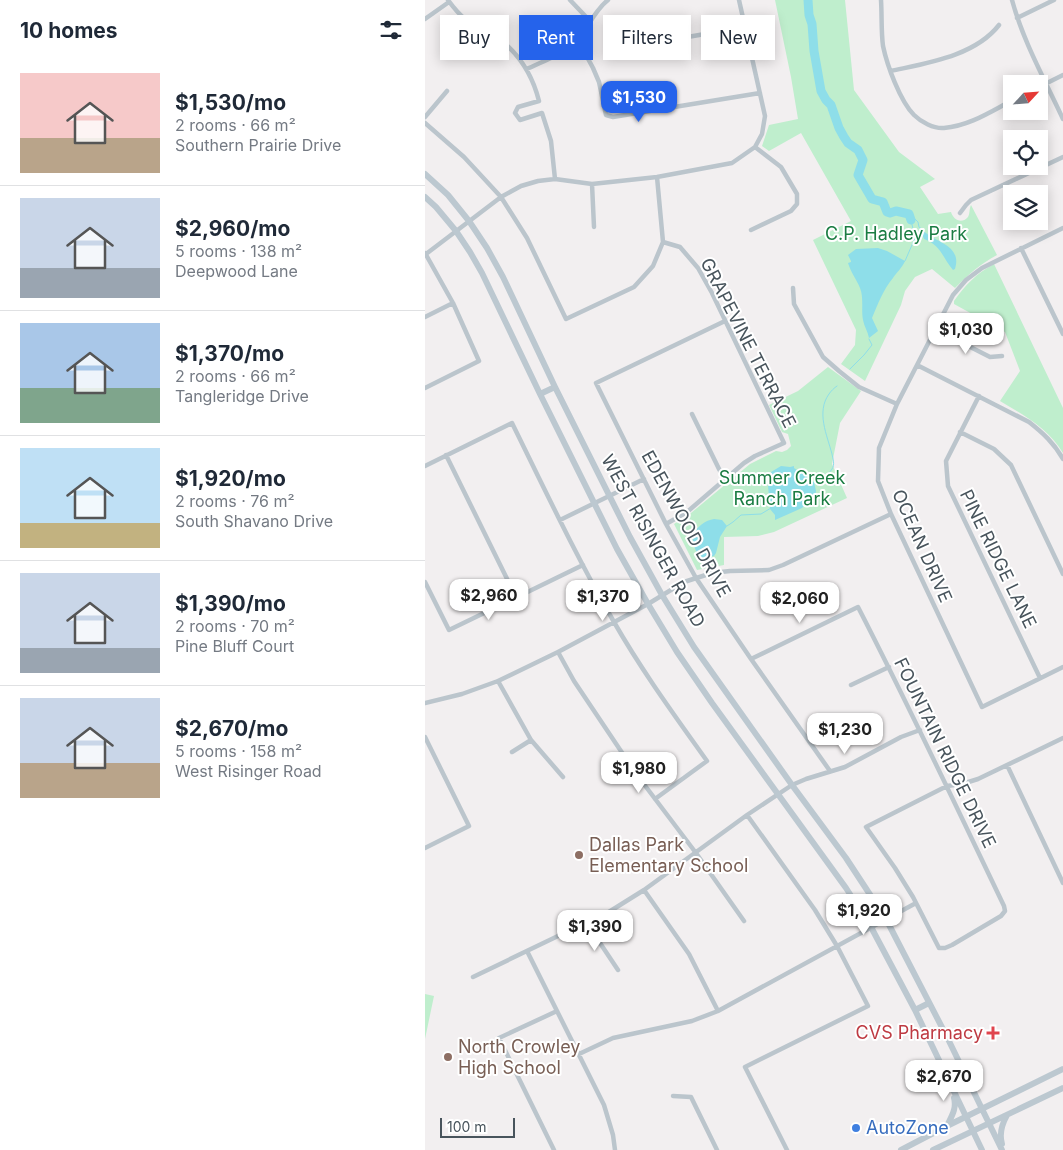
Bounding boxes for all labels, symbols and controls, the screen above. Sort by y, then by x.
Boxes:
chip: Buy [440,15,509,60]
chip: Rent [519,15,593,60]
chip: Filters [603,15,691,60]
chip: New [701,15,775,60]
icon: filters [377,16,405,44]
text: 10 homes [20,18,118,43]
north arrow [1003,75,1047,120]
map controls [1003,75,1048,230]
pin: $1,530 [598,80,680,123]
text: $1,530 [612,87,666,107]
text: $1,530/mo [175,90,286,115]
icon: home [60,93,120,153]
text: 2 rooms · 66 m² [175,115,296,135]
button: locate [1003,130,1048,175]
text: Southern Prairie Drive [175,135,341,155]
button: layers [1003,185,1048,230]
text: $2,960/mo [175,216,290,241]
icon: home [60,218,120,278]
park label: C.P. Hadley Park [825,223,967,244]
text: 5 rooms · 138 m² [175,241,302,261]
street label: GRAPEVINE TERRACE [696,254,800,431]
text: Deepwood Lane [175,261,298,281]
pin: $1,030 [925,312,1007,355]
text: $1,030 [939,319,993,339]
text: $1,370/mo [175,341,284,366]
icon: home [60,343,120,403]
text: 2 rooms · 66 m² [175,366,296,386]
text: Tangleridge Drive [175,386,309,406]
street label: EDENWOOD DRIVE [637,447,735,601]
street label: WEST RISINGER ROAD [597,451,710,631]
text: $1,920/mo [175,466,286,491]
park label: Summer Creek Ranch Park [719,467,845,509]
icon: home [60,468,120,528]
street label: OCEAN DRIVE [888,486,957,606]
street label: PINE RIDGE LANE [956,486,1041,631]
text: 2 rooms · 76 m² [175,491,295,511]
text: South Shavano Drive [175,511,333,531]
pin: $2,960 [448,578,530,621]
pin: $1,370 [562,580,644,622]
pin: $2,060 [759,582,841,624]
text: $2,960 [460,585,518,605]
text: $1,370 [577,586,629,606]
text: $2,060 [771,588,829,608]
text: $1,390/mo [175,591,286,616]
icon: home [60,593,120,653]
text: 2 rooms · 70 m² [175,616,295,636]
text: Pine Bluff Court [175,636,294,656]
street label: FOUNTAIN RIDGE DRIVE [890,654,1001,851]
pin: $1,230 [804,712,886,755]
text: $2,670/mo [175,716,288,741]
icon: home [60,718,120,778]
text: $1,230 [818,719,872,739]
text: 5 rooms · 158 m² [175,741,302,761]
pin: $1,980 [598,752,680,794]
text: $1,980 [612,758,666,778]
text: West Risinger Road [175,761,322,781]
place label: Dallas Park Elementary School [589,834,748,876]
marker: Dallas Park Elementary School [573,849,585,861]
pin: $1,920 [823,894,905,936]
text: $1,920 [837,900,891,920]
pin: $1,390 [554,910,636,952]
text: $1,390 [568,916,622,936]
place label: CVS Pharmacy [856,1022,983,1043]
marker: CVS Pharmacy [987,1027,999,1039]
place label: North Crowley High School [458,1036,580,1078]
marker: North Crowley High School [442,1051,454,1063]
pin: $2,670 [903,1060,985,1102]
text: $2,670 [916,1066,972,1086]
scale bar [440,1115,515,1138]
place label: AutoZone [866,1117,949,1138]
text: 100 m [447,1118,487,1135]
marker: AutoZone [850,1122,862,1134]

